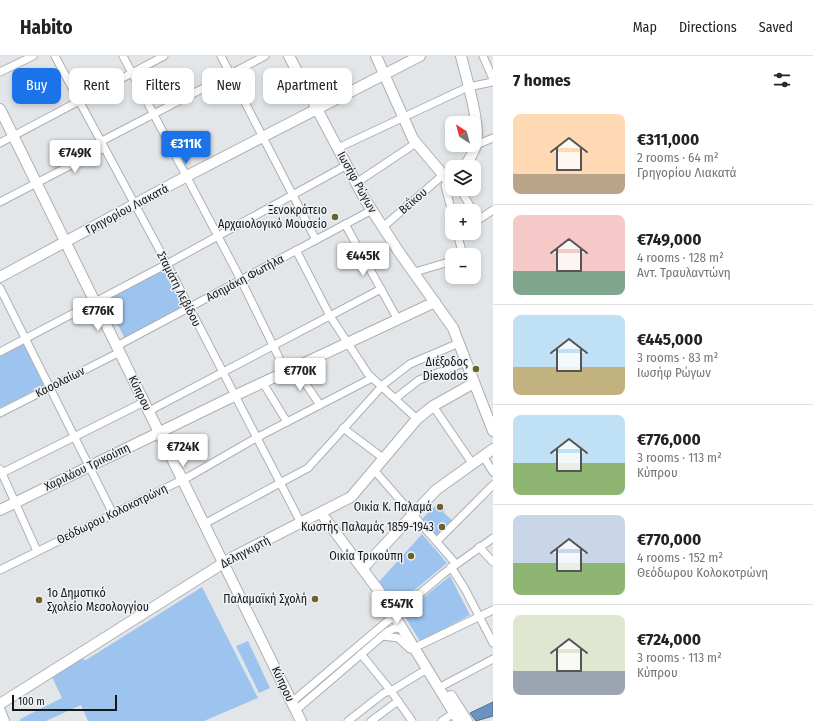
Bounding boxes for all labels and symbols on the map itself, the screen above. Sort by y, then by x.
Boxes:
north arrow [445,116,481,152]
pin: €311K [158,131,214,165]
pin: €749K [47,140,103,174]
street label: Ιωσήφ Ρώγων [334,149,380,216]
street label: Γρηγορίου Λιακατά [83,181,171,237]
street label: Βεΐκου [395,184,430,217]
place label: Ξενοκράτειο Αρχαιολογικό Μουσείο [218,203,327,231]
marker: Ξενοκράτειο Αρχαιολογικό Μουσείο [330,212,340,222]
pin: €445K [335,243,391,277]
street label: Σταμάτη Λεβίδου [154,249,204,329]
street label: Ασημάκη Φωτήλα [204,252,286,304]
pin: €776K [70,298,126,332]
place label: Διέξοδος Diexodos [423,355,468,383]
pin: €770K [272,358,328,392]
street label: Κασολαίων [33,363,88,400]
marker: Διέξοδος Diexodos [471,364,481,374]
street label: Κύπρου [125,373,155,413]
pin: €724K [155,434,211,468]
street label: Χαριλάου Τρικούπη [42,440,132,494]
street label: Θεόδωρου Κολοκοτρώνη [54,481,170,547]
place label: Οικία Κ. Παλαμά [354,500,432,514]
marker: Οικία Κ. Παλαμά [435,502,445,512]
place label: Κωστής Παλαμάς 1859-1943 [301,520,434,534]
marker: Κωστής Παλαμάς 1859-1943 [437,522,447,532]
street label: Δεληγκιρτή [218,533,272,571]
place label: Οικία Τρικούπη [329,549,403,563]
marker: Οικία Τρικούπη [406,551,416,561]
place label: 1ο Δημοτικό Σχολείο Μεσολογγίου [47,586,149,614]
pin: €547K [369,591,425,625]
place label: Παλαμαϊκή Σχολή [223,592,307,606]
marker: Παλαμαϊκή Σχολή [310,594,320,604]
marker: 1ο Δημοτικό Σχολείο Μεσολογγίου [34,595,44,605]
street label: Κύπρου [269,664,297,704]
scale bar [12,693,117,712]

